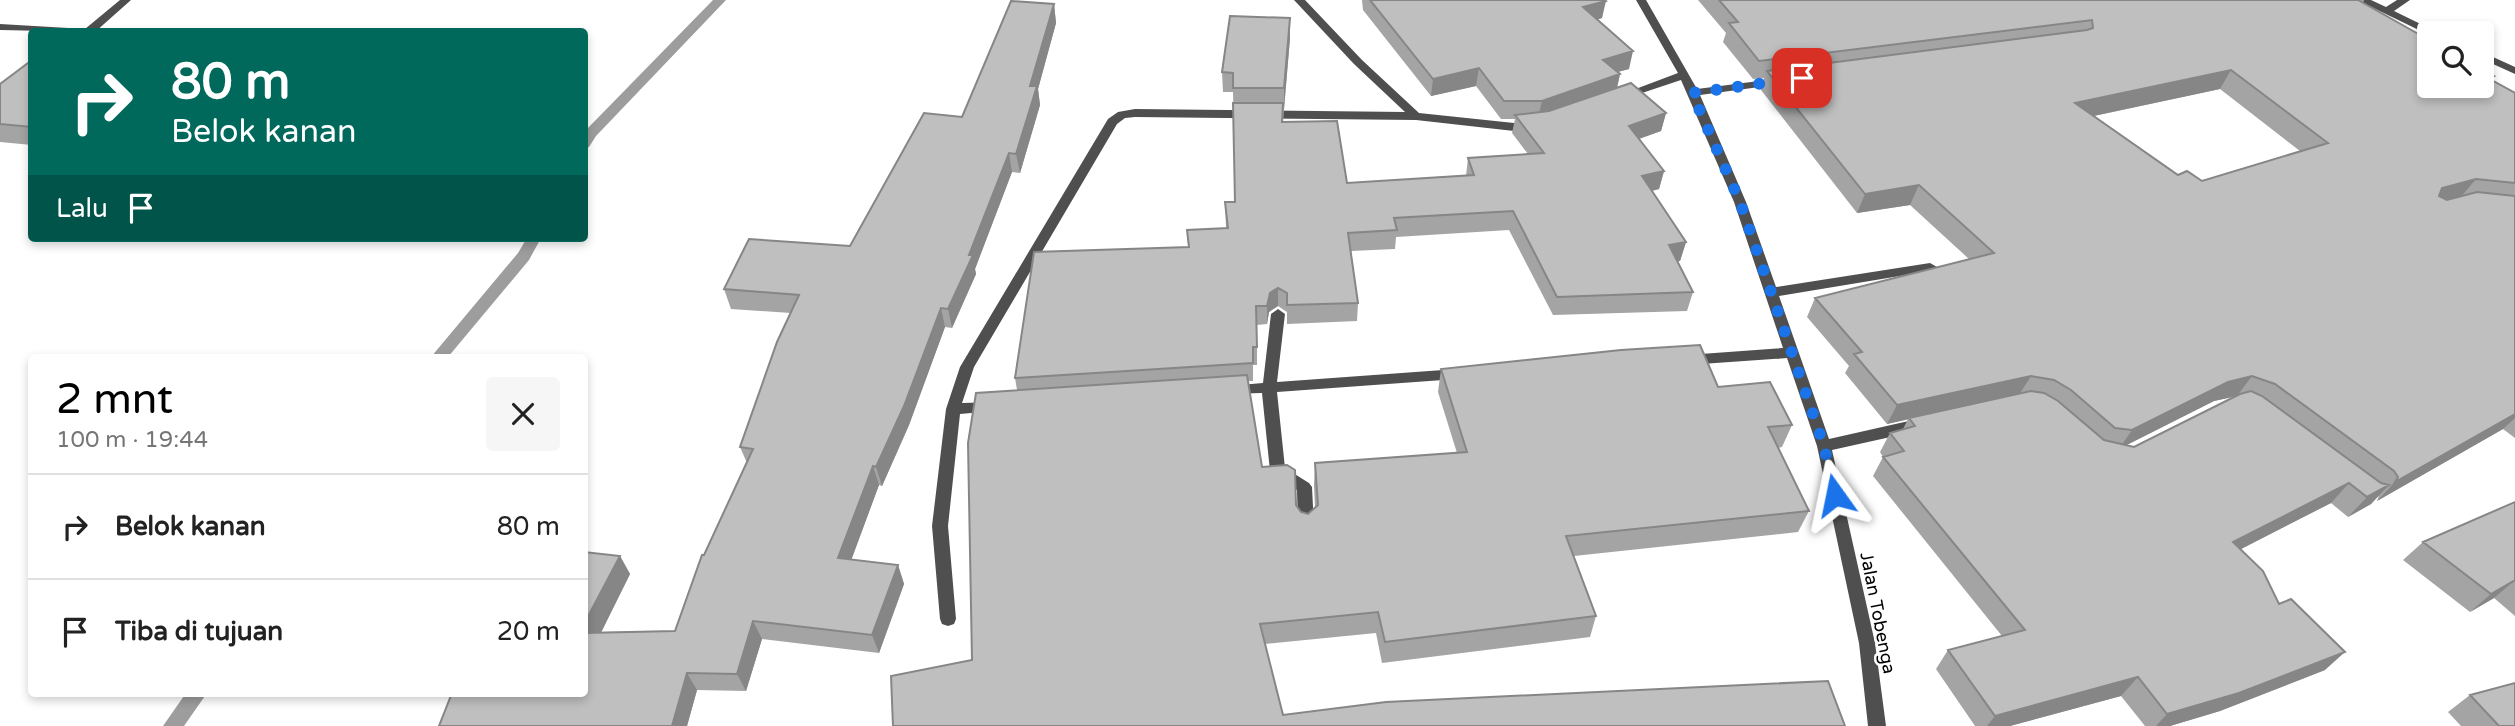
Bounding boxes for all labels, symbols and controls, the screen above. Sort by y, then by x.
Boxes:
map controls [2417,21,2494,98]
button: search [2417,21,2494,98]
pin [1772,48,1832,108]
text: 80 m [171,53,290,112]
icon: right [56,56,147,147]
icon: arrive [1783,59,1821,97]
text: Belok kanan [171,113,356,151]
icon: arrive [122,189,160,227]
text: Lalu [56,193,108,224]
text: 2 mnt [56,374,173,425]
button: close [486,377,560,451]
text: 100 m · 19:44 [56,426,208,454]
position arrow [1798,458,1872,532]
icon: right [56,508,94,546]
text: Belok kanan [115,511,266,542]
text: 80 m [497,511,560,542]
street label: Jalan Tobenga [1855,550,1901,676]
icon: arrive [56,613,94,651]
text: Tiba di tujuan [115,616,283,647]
text: 20 m [497,616,560,647]

